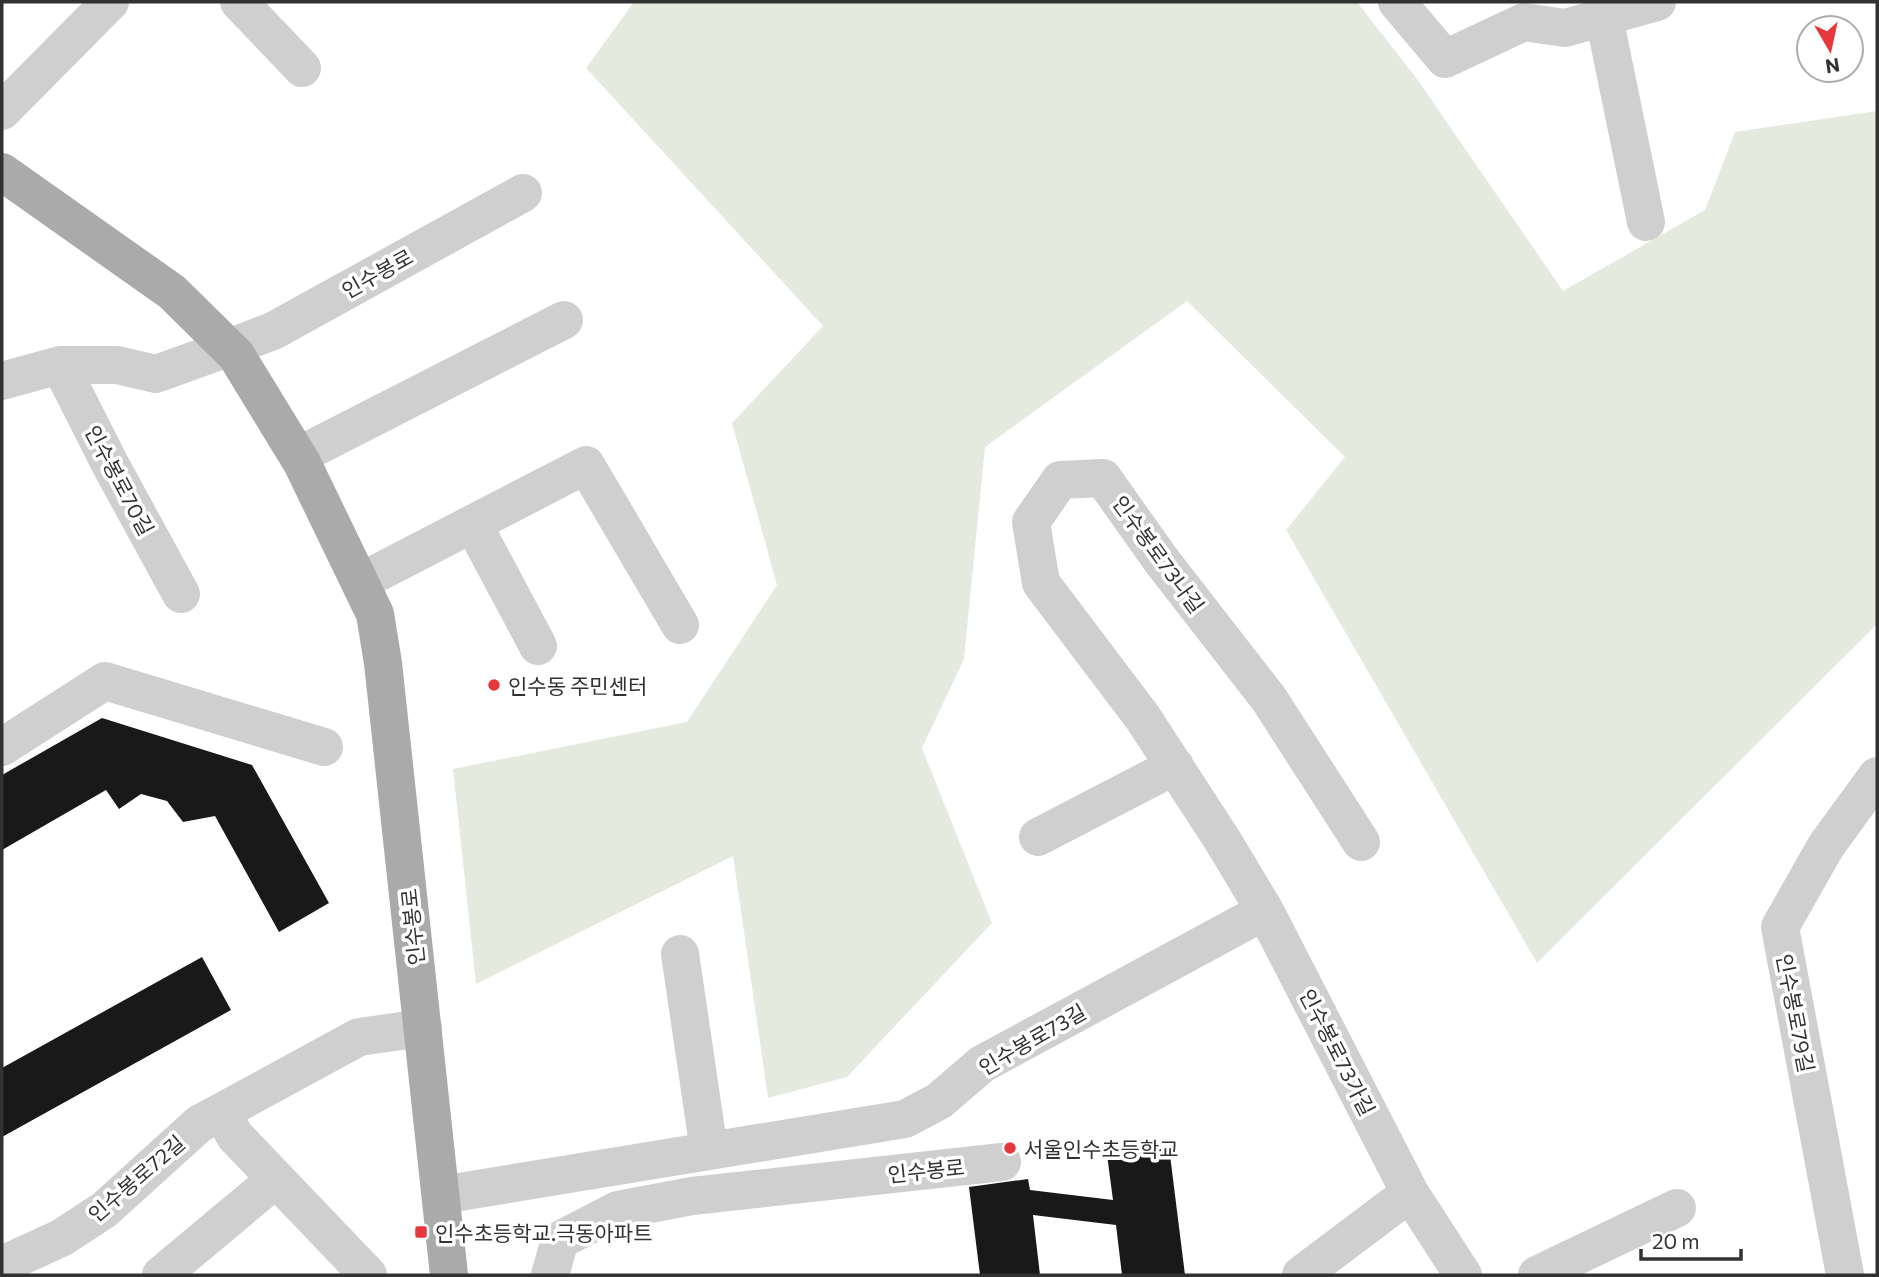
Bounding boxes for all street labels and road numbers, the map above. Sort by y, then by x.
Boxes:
street label: 인수봉로 [337,243,417,303]
street label: 인수봉로70길 [80,421,160,539]
street label: 인수봉로73나길 [1108,490,1210,618]
street label: 인수봉로 [396,887,428,967]
street label: 인수봉로79길 [1772,952,1820,1074]
street label: 인수봉로73가길 [1295,984,1381,1120]
street label: 인수봉로73길 [974,998,1090,1080]
street label: 인수봉로72길 [83,1129,189,1227]
street label: 인수봉로 [886,1154,966,1186]

